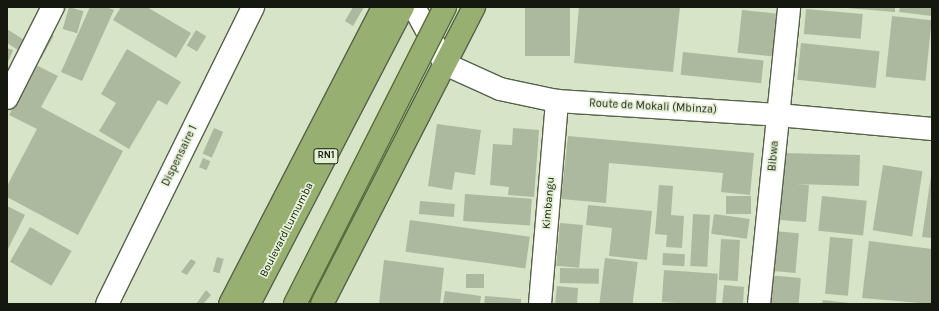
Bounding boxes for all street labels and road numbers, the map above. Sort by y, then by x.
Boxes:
street label: Route de Mokali (Mbinza) [589,97,717,117]
street label: Dispensaire 1 [160,123,200,189]
street label: Bibwa [766,140,782,172]
road number: RN1 [313,148,339,164]
street label: Kimbangu [540,176,558,230]
street label: Boulevard Lumumba [257,180,317,280]

